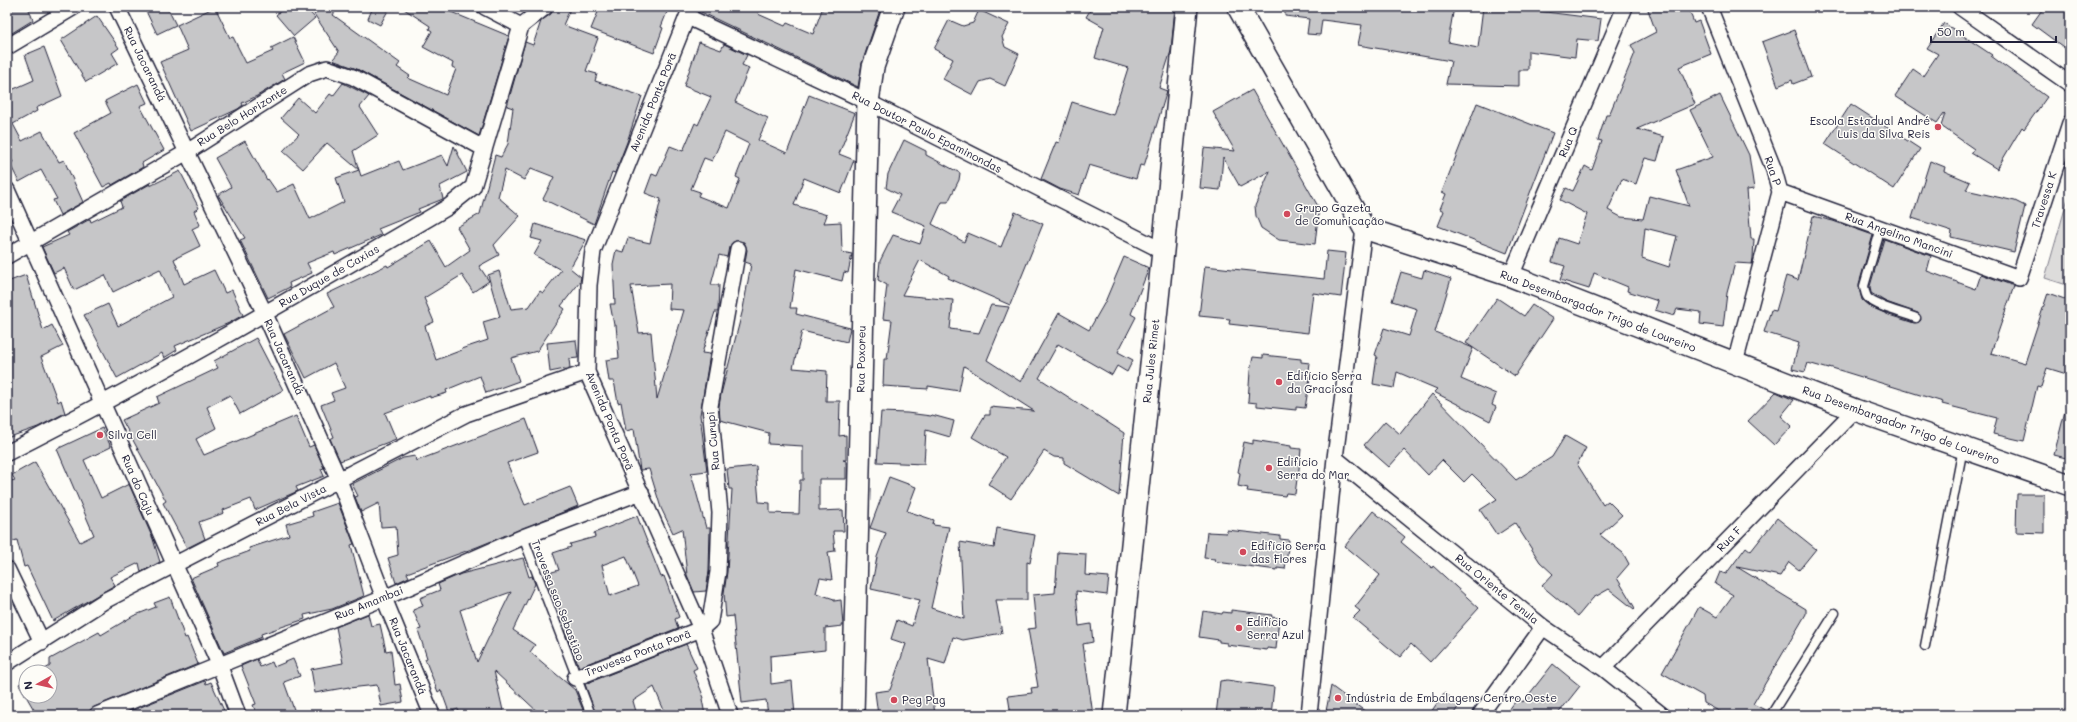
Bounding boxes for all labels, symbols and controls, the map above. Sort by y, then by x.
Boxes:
scale bar [1931,18,2056,44]
text: 50 m [1937,23,1965,39]
street label: Rua Jacarandá [121,24,170,104]
street label: Avenida Ponta Porã [626,50,679,154]
street label: Rua Belo Horizonte [194,82,290,149]
street label: Rua Doutor Paulo Epaminondas [850,87,1005,176]
place label: Escola Estadual André Luis da Silva Reis [1810,113,1930,141]
marker: Escola Estadual André Luis da Silva Reis [1933,122,1943,132]
street label: Rua Q [1554,124,1581,159]
street label: Rua P [1761,154,1786,188]
street label: Travessa K [2027,169,2060,230]
place label: Grupo Gazeta de Comunicação [1295,200,1385,228]
street label: Rua Angelino Mancini [1843,208,1955,261]
marker: Grupo Gazeta de Comunicação [1282,209,1292,219]
street label: Rua Duque de Caxias [276,241,382,310]
street label: Rua Desembargador Trigo de Loureiro [1498,266,1699,355]
street label: Rua Jacarandá [261,316,308,397]
street label: Rua Jules Rimet [1139,318,1162,404]
street label: Rua Poxoreu [852,325,869,393]
place label: Edifício Serra da Graciosa [1287,368,1362,396]
street label: Avenida Ponta Porã [583,369,638,473]
marker: Edifício Serra da Graciosa [1274,377,1284,387]
street label: Rua Desembargador Trigo de Loureiro [1801,382,2002,467]
street label: Rua Curupi [702,411,723,471]
place label: Silva Cell [108,427,157,442]
marker: Silva Cell [95,430,105,440]
street label: Rua do Caju [118,452,159,517]
place label: Edifício Serra do Mar [1277,454,1350,482]
marker: Edifício Serra do Mar [1264,463,1274,473]
street label: Rua Bela Vista [253,480,329,529]
street label: Rua F [1713,523,1744,555]
street label: Travessa sao Sebastiao [528,537,589,663]
place label: Edifício Serra das Flores [1251,538,1326,566]
marker: Edifício Serra das Flores [1238,547,1248,557]
street label: Rua Oriente Tenula [1452,550,1542,627]
street label: Rua Amambai [332,582,405,623]
place label: Edifício Serra Azul [1247,614,1304,642]
street label: Rua Jacarandá [386,615,431,697]
marker: Edifício Serra Azul [1234,623,1244,633]
street label: Travessa Ponta Porã [583,625,693,680]
north arrow [18,664,58,704]
text: N [20,680,36,691]
place label: Indústria de Embalagens Centro Oeste [1346,690,1557,705]
place label: Peg Pag [902,692,945,707]
marker: Indústria de Embalagens Centro Oeste [1333,693,1343,703]
marker: Peg Pag [889,695,899,705]

